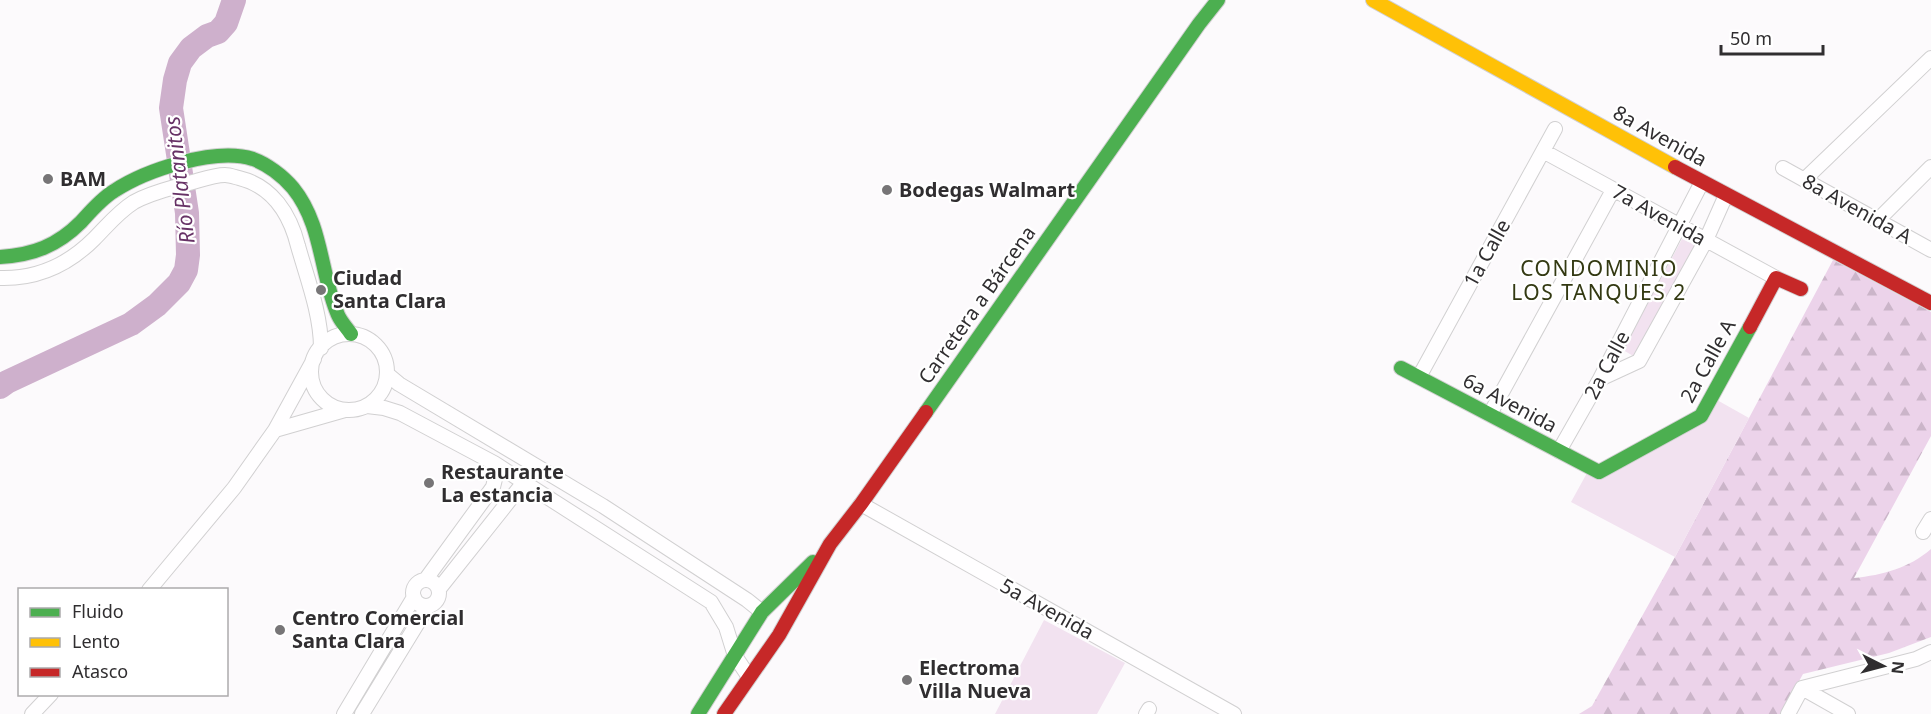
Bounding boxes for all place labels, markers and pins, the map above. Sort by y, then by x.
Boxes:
place label: BAM [60,165,106,192]
marker: BAM [41,172,55,186]
place label: Bodegas Walmart [899,176,1076,203]
marker: Bodegas Walmart [880,183,894,197]
place label: Ciudad Santa Clara [333,264,446,314]
marker: Ciudad Santa Clara [314,283,328,297]
place label: Restaurante La estancia [441,458,564,508]
marker: Restaurante La estancia [422,476,436,490]
place label: Centro Comercial Santa Clara [292,604,464,654]
marker: Centro Comercial Santa Clara [273,623,287,637]
place label: Electroma Villa Nueva [919,654,1031,704]
marker: Electroma Villa Nueva [900,673,914,687]

